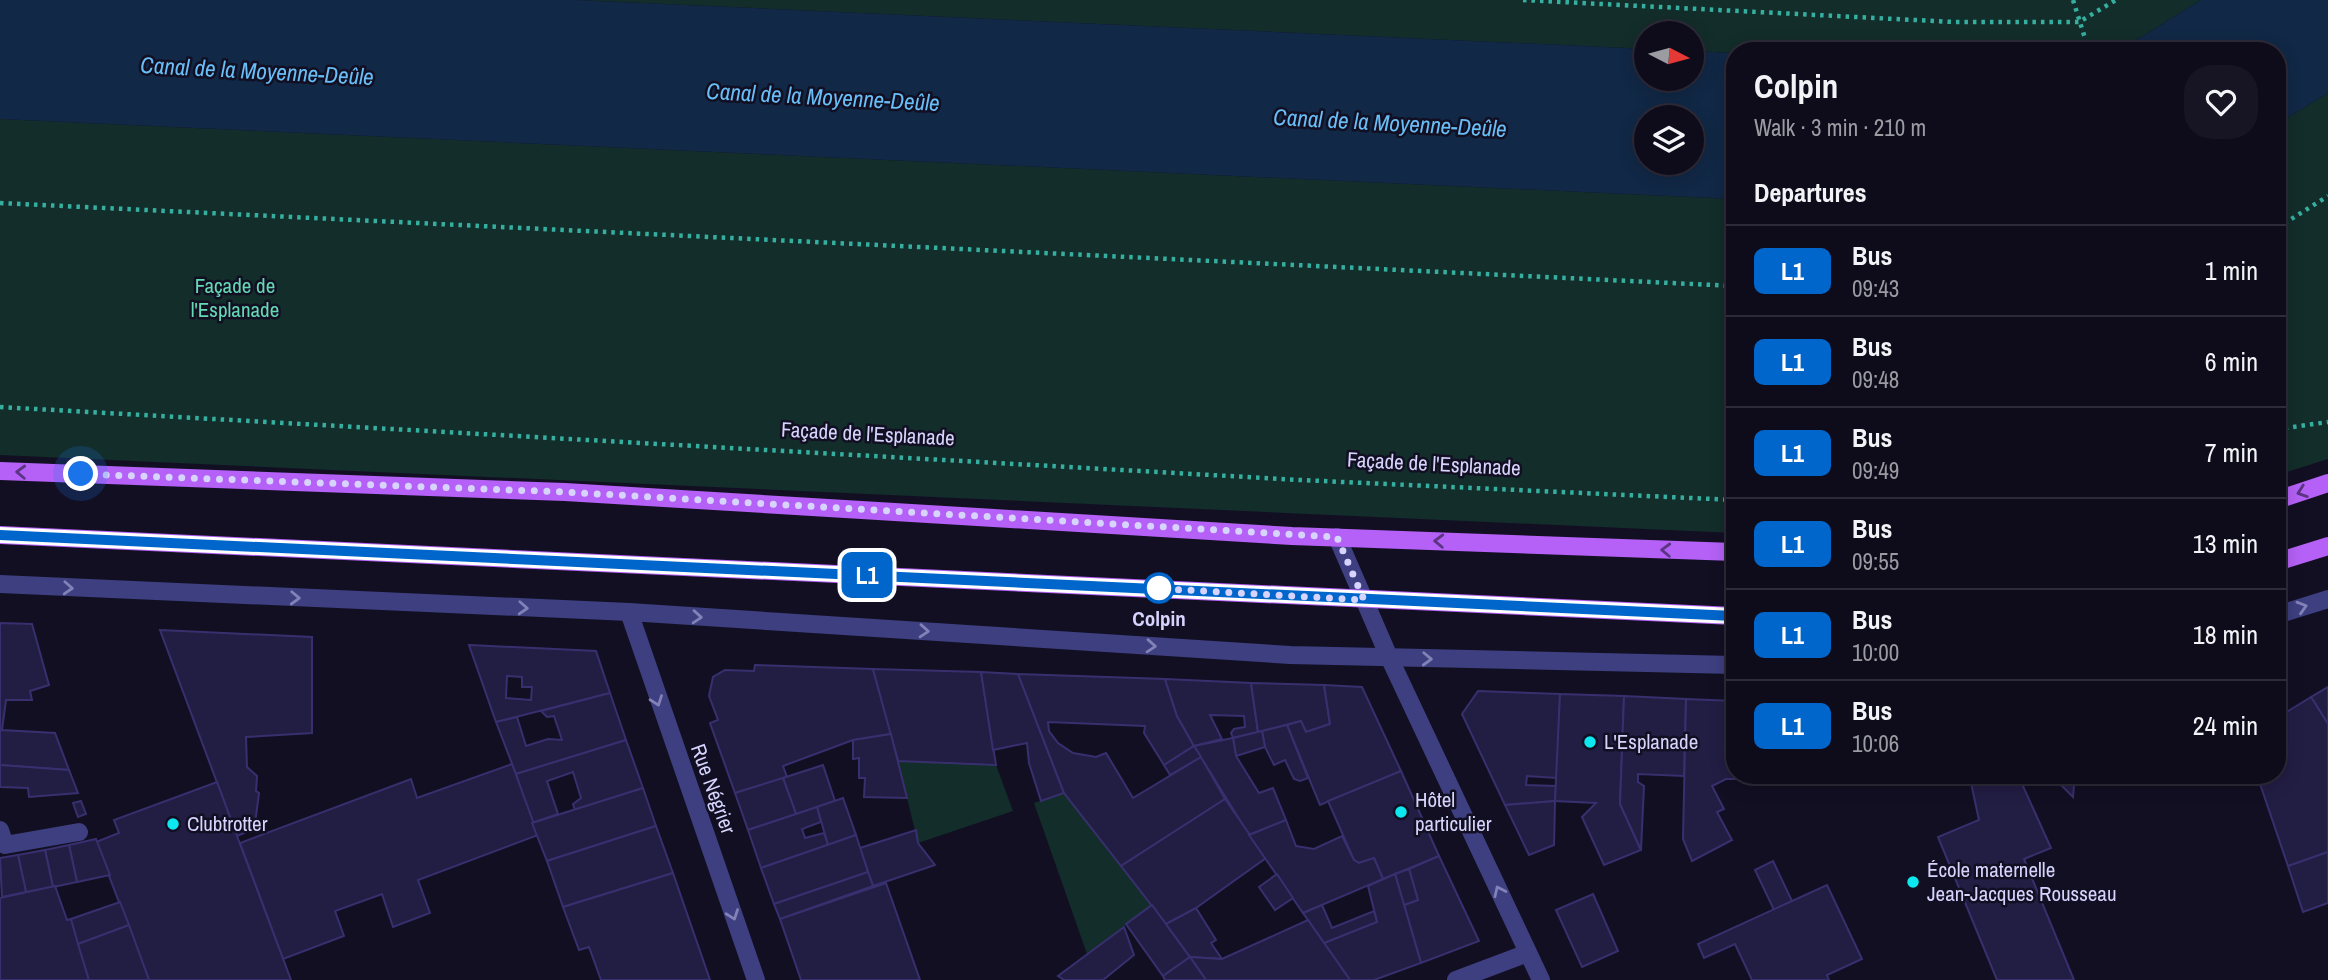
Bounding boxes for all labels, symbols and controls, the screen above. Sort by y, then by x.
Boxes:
north arrow [1634,21,1704,91]
map controls [1634,21,1704,175]
water label: Canal de la Moyenne-Deûle [139,49,375,92]
text: Colpin [1754,64,1838,108]
button: heart [2184,65,2258,139]
water label: Canal de la Moyenne-Deûle [705,75,941,118]
water label: Canal de la Moyenne-Deûle [1272,101,1508,144]
button: layers [1634,105,1704,175]
text: Walk · 3 min · 210 m [1754,112,1926,143]
text: Departures [1754,175,1867,210]
text: Bus [1852,238,1892,273]
text: 1 min [2205,253,2258,288]
text: L1 [1781,255,1804,287]
park label: Façade de l'Esplanade [191,271,279,324]
text: 09:43 [1852,273,1899,304]
text: Bus [1852,329,1892,364]
text: 6 min [2205,344,2258,379]
text: L1 [1781,346,1804,378]
text: 09:48 [1852,364,1899,395]
street label: Façade de l'Esplanade [780,414,956,453]
text: Bus [1852,420,1892,455]
text: 7 min [2205,435,2258,470]
text: L1 [1781,437,1804,469]
street label: Façade de l'Esplanade [1346,444,1522,483]
text: 09:49 [1852,455,1899,486]
your location [63,456,98,491]
one-way arrow [15,464,26,479]
one-way arrow [2297,484,2309,498]
text: Bus [1852,511,1892,546]
text: 13 min [2193,526,2258,561]
text: L1 [1781,528,1804,560]
one-way arrow [1433,533,1443,549]
one-way arrow [1660,542,1671,557]
text: 09:55 [1852,546,1899,577]
line badge: L1 [836,552,898,598]
text: L1 [856,559,878,591]
marker: Colpin [1144,573,1174,603]
one-way arrow [63,580,74,595]
one-way arrow [290,590,301,605]
one-way arrow [517,600,528,615]
one-way arrow [2296,601,2308,615]
text: Bus [1852,602,1892,637]
place label: Colpin [1132,604,1186,633]
one-way arrow [691,609,702,624]
text: 18 min [2193,617,2258,652]
text: L1 [1781,619,1804,651]
one-way arrow [919,624,930,639]
text: 10:00 [1852,637,1899,668]
one-way arrow [1146,638,1157,653]
one-way arrow [1422,651,1433,666]
text: Bus [1852,693,1892,728]
one-way arrow [649,694,663,706]
text: 24 min [2193,708,2258,743]
text: L1 [1781,710,1804,742]
place label: L'Esplanade [1604,727,1698,756]
text: 10:06 [1852,728,1899,759]
marker: L'Esplanade [1582,734,1598,750]
street label: Rue Négrier [684,740,743,838]
place label: Hôtel particulier [1415,785,1492,838]
marker: Hôtel particulier [1393,804,1409,820]
place label: Clubtrotter [187,809,268,838]
marker: Clubtrotter [165,816,181,832]
place label: École maternelle Jean-Jacques Rousseau [1927,855,2117,908]
marker: École maternelle Jean-Jacques Rousseau [1905,874,1921,890]
one-way arrow [1494,886,1508,898]
one-way arrow [725,908,739,920]

